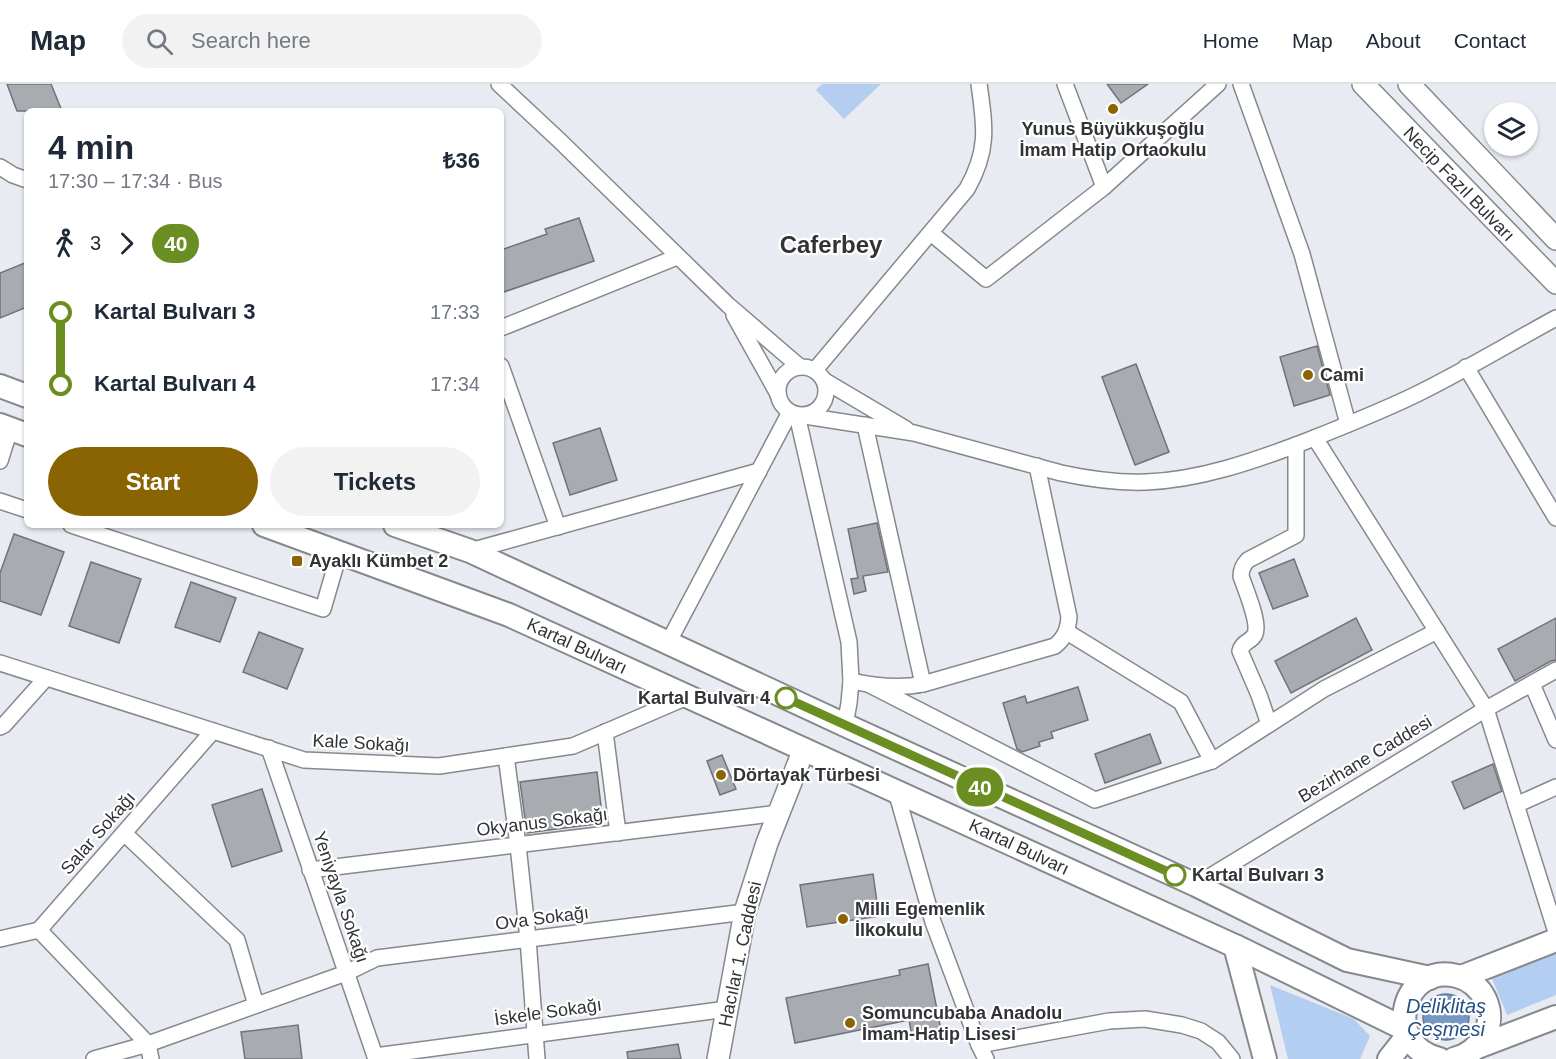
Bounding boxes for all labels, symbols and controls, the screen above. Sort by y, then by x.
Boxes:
search box [122,14,542,68]
text: Map [30,25,86,56]
icon: search [143,25,176,58]
text: Search here [191,28,311,53]
text: Home [1203,29,1259,52]
text: Map [1292,29,1333,52]
text: About [1366,29,1421,52]
text: Contact [1454,29,1526,52]
marker: Yunus Büyükkuşoğlu İmam Hatip Ortaokulu [1106,102,1120,116]
map controls [1484,102,1538,156]
button: layers [1484,102,1538,156]
place label: Yunus Büyükkuşoğlu İmam Hatip Ortaokulu [1019,119,1207,160]
street label: Necip Fazıl Bulvarı [1399,123,1519,245]
text: 4 min [48,129,134,166]
text: ₺36 [443,148,480,173]
text: 17:30 – 17:34 · Bus [48,170,223,192]
icon: walk [48,227,81,260]
icon: forward [110,227,143,260]
district label: Caferbey [780,231,883,258]
text: 3 [90,232,101,254]
text: 40 [164,232,187,255]
text: Kartal Bulvarı 3 [94,299,255,324]
text: 17:33 [430,301,480,323]
place label: Cami [1320,365,1364,385]
marker: Cami [1301,368,1315,382]
text: Kartal Bulvarı 4 [94,371,255,396]
text: 17:34 [430,373,480,395]
button: Start [48,447,258,516]
button: Tickets [270,447,480,516]
place label: Ayaklı Kümbet 2 [309,551,448,571]
marker: Ayaklı Kümbet 2 [290,554,304,568]
street label: Kartal Bulvarı [524,614,630,678]
marker: Kartal Bulvarı 4 [775,687,797,709]
place label: Kartal Bulvarı 4 [638,688,770,708]
street label: Bezirhane Caddesi [1295,711,1435,807]
street label: Kale Sokağı [312,730,410,756]
place label: Dörtayak Türbesi [733,765,880,785]
marker: Dörtayak Türbesi [714,768,728,782]
line badge: 40 [953,768,1007,806]
text: 40 [968,776,992,799]
street label: Salar Sokağı [57,788,139,878]
street label: Okyanus Sokağı [475,804,609,840]
street label: Kartal Bulvarı [966,815,1072,879]
street label: Yeniyayla Sokağı [309,829,373,965]
marker: Kartal Bulvarı 3 [1164,864,1186,886]
place label: Kartal Bulvarı 3 [1192,865,1324,885]
street label: Hacılar 1. Caddesi [715,879,765,1029]
place label: Milli Egemenlik İlkokulu [855,899,986,940]
street label: Ova Sokağı [494,902,590,934]
marker: Milli Egemenlik İlkokulu [836,912,850,926]
street label: İskele Sokağı [493,995,603,1029]
water label: Deliklitaş Çeşmesi [1406,995,1486,1040]
place label: Somuncubaba Anadolu İmam-Hatip Lisesi [862,1003,1062,1044]
marker: Somuncubaba Anadolu İmam-Hatip Lisesi [843,1016,857,1030]

